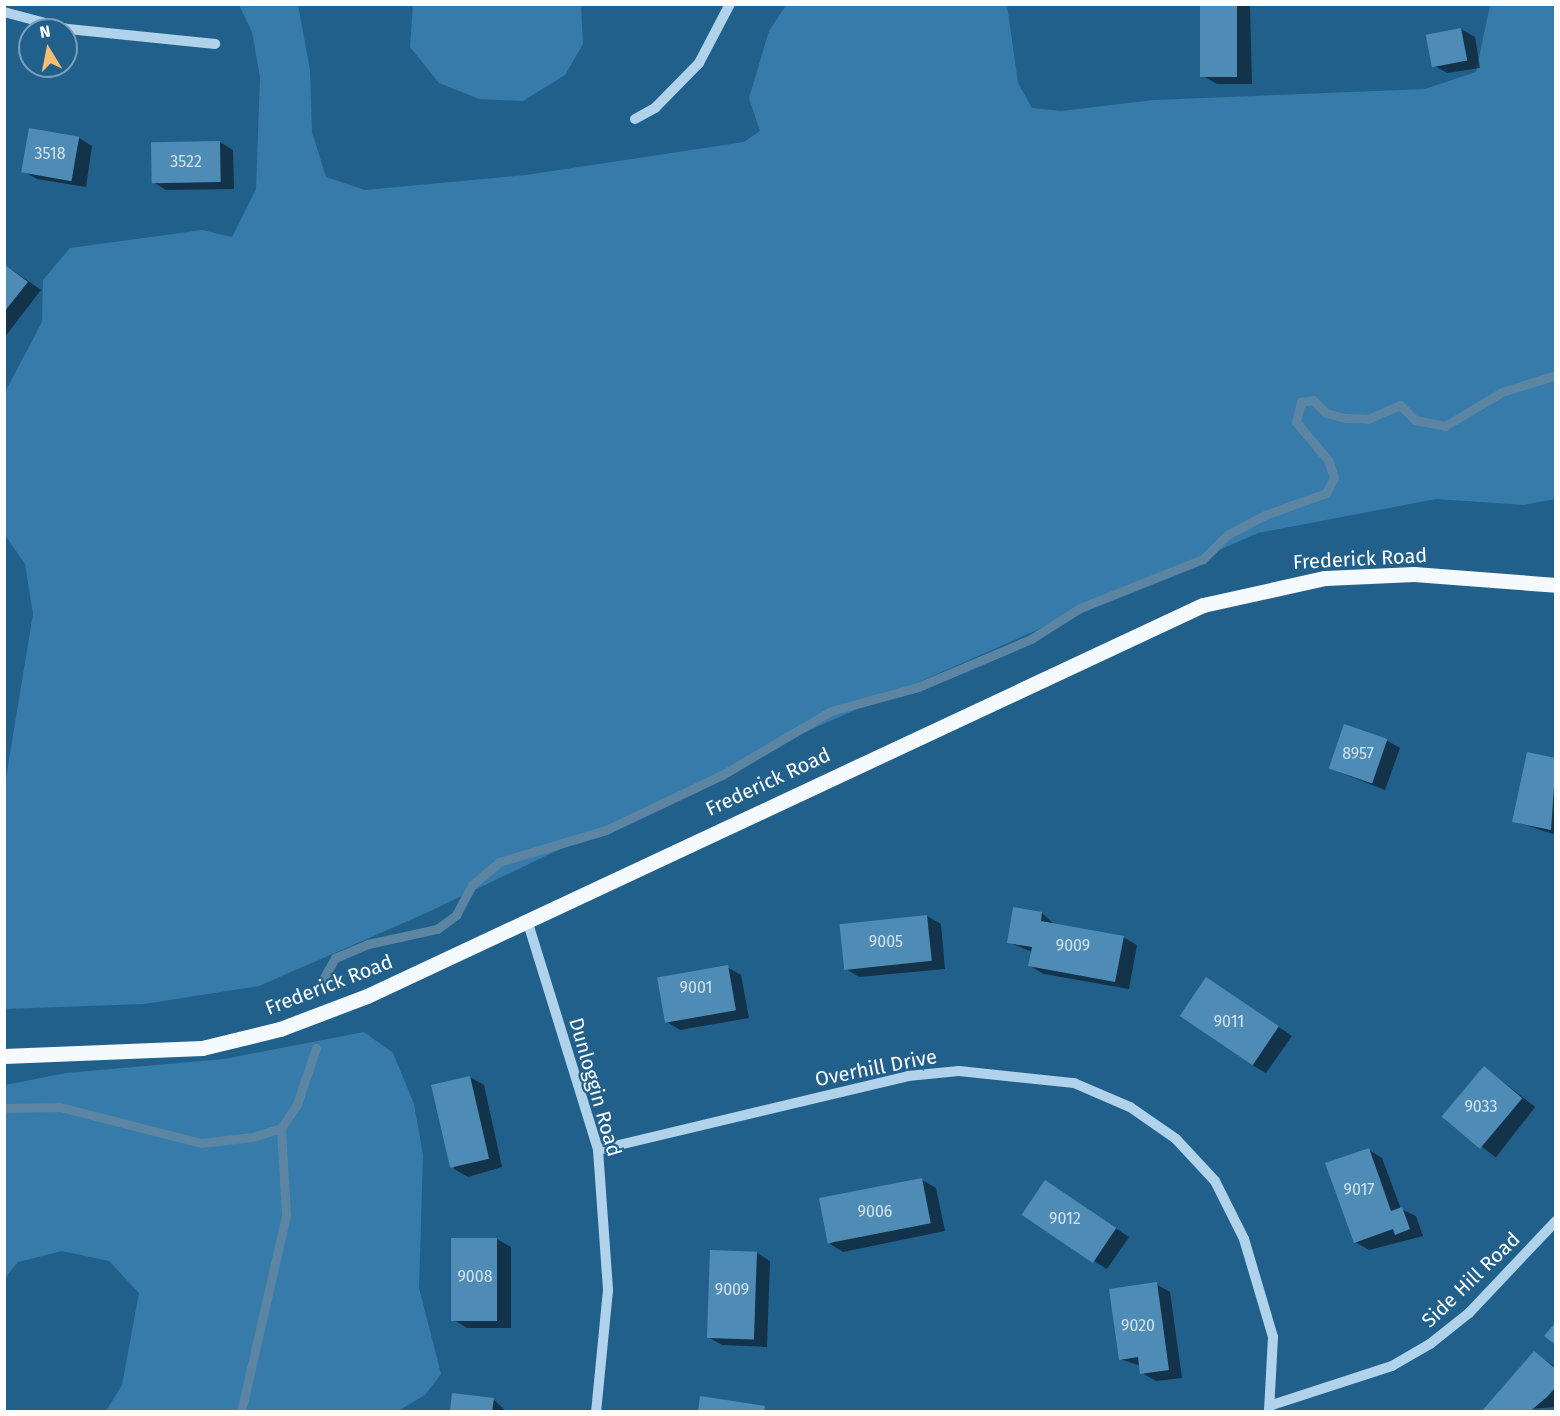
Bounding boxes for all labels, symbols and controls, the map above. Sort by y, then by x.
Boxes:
north arrow [18,18,78,78]
text: N [38,21,52,42]
house number: 3518 [35,144,65,164]
house number: 3522 [170,152,202,172]
street label: Frederick Road [1292,543,1428,575]
street label: Frederick Road [702,743,834,821]
house number: 8957 [1342,744,1374,764]
house number: 9005 [869,932,903,952]
house number: 9009 [1056,936,1090,956]
street label: Frederick Road [262,950,396,1020]
house number: 9001 [680,978,712,998]
house number: 9011 [1214,1012,1244,1032]
street label: Dunloggin Road [564,1015,626,1159]
street label: Overhill Drive [813,1044,939,1092]
house number: 9033 [1464,1097,1498,1117]
house number: 9017 [1344,1180,1374,1200]
house number: 9006 [858,1202,892,1222]
house number: 9012 [1049,1209,1081,1229]
street label: Side Hill Road [1417,1227,1525,1333]
house number: 9008 [457,1267,493,1287]
house number: 9009 [715,1280,749,1300]
house number: 9020 [1121,1316,1155,1336]

